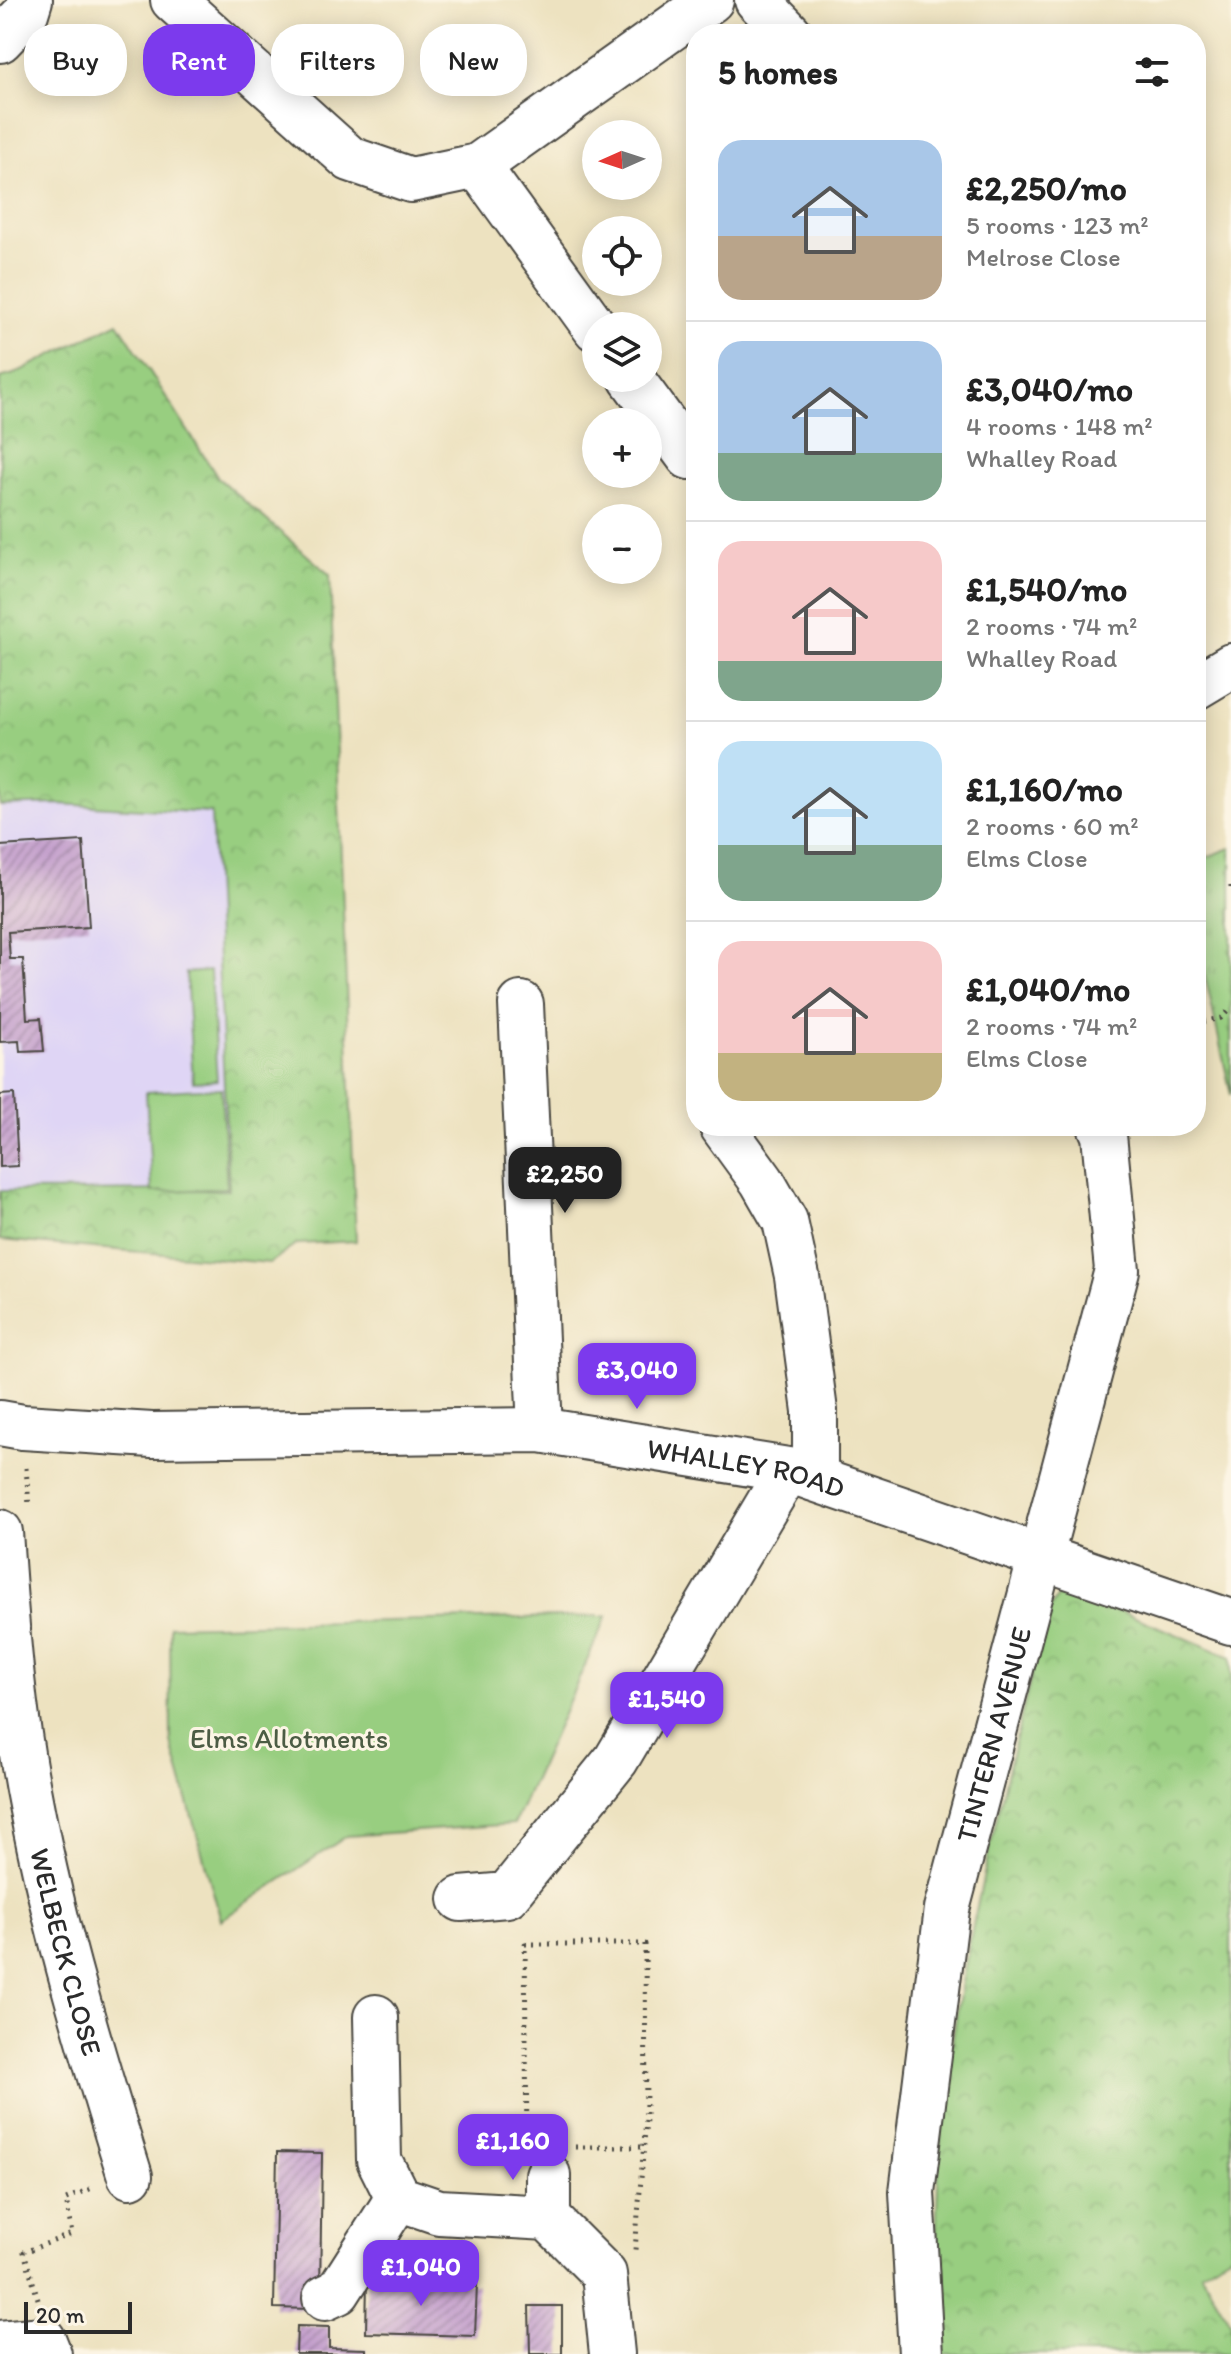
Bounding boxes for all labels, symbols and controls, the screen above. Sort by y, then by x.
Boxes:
chip: Buy [24,24,127,96]
chip: Rent [143,24,255,96]
chip: Filters [271,24,404,96]
chip: New [420,24,527,96]
icon: filters [1130,50,1174,94]
text: 5 homes [718,52,838,93]
north arrow [582,120,662,200]
map controls [582,120,662,584]
text: £2,250/mo [966,168,1127,209]
icon: home [782,172,878,268]
text: 5 rooms · 123 m² [966,209,1149,241]
button: locate [582,216,662,296]
text: Melrose Close [966,241,1121,273]
button: layers [582,312,662,392]
text: £3,040/mo [966,369,1133,410]
icon: home [782,373,878,469]
button: + [582,408,662,488]
text: 4 rooms · 148 m² [966,410,1153,442]
text: Whalley Road [966,442,1117,474]
button: − [582,504,662,584]
text: £1,540/mo [966,569,1127,610]
icon: home [782,573,878,669]
text: 2 rooms · 74 m² [966,610,1137,642]
text: Whalley Road [966,642,1117,674]
text: £1,160/mo [966,769,1123,810]
icon: home [782,773,878,869]
text: 2 rooms · 60 m² [966,810,1139,842]
text: Elms Close [966,842,1088,874]
text: £1,040/mo [966,969,1131,1010]
icon: home [782,973,878,1069]
text: 2 rooms · 74 m² [966,1010,1137,1042]
text: Elms Close [966,1042,1088,1074]
pin: £2,250 [500,1147,630,1215]
text: £2,250 [526,1157,604,1189]
pin: £3,040 [572,1343,702,1411]
text: £3,040 [596,1353,678,1385]
street label: WHALLEY ROAD [645,1431,849,1505]
street label: TINTERN AVENUE [949,1623,1038,1846]
pin: £1,540 [602,1672,732,1740]
text: £1,540 [628,1682,706,1714]
park label: Elms Allotments [190,1721,388,1755]
street label: WELBECK CLOSE [23,1845,110,2060]
pin: £1,160 [448,2114,578,2182]
text: £1,160 [476,2124,550,2156]
pin: £1,040 [356,2240,486,2308]
text: £1,040 [381,2250,461,2282]
scale bar [24,2298,132,2334]
text: 20 m [36,2302,85,2329]

